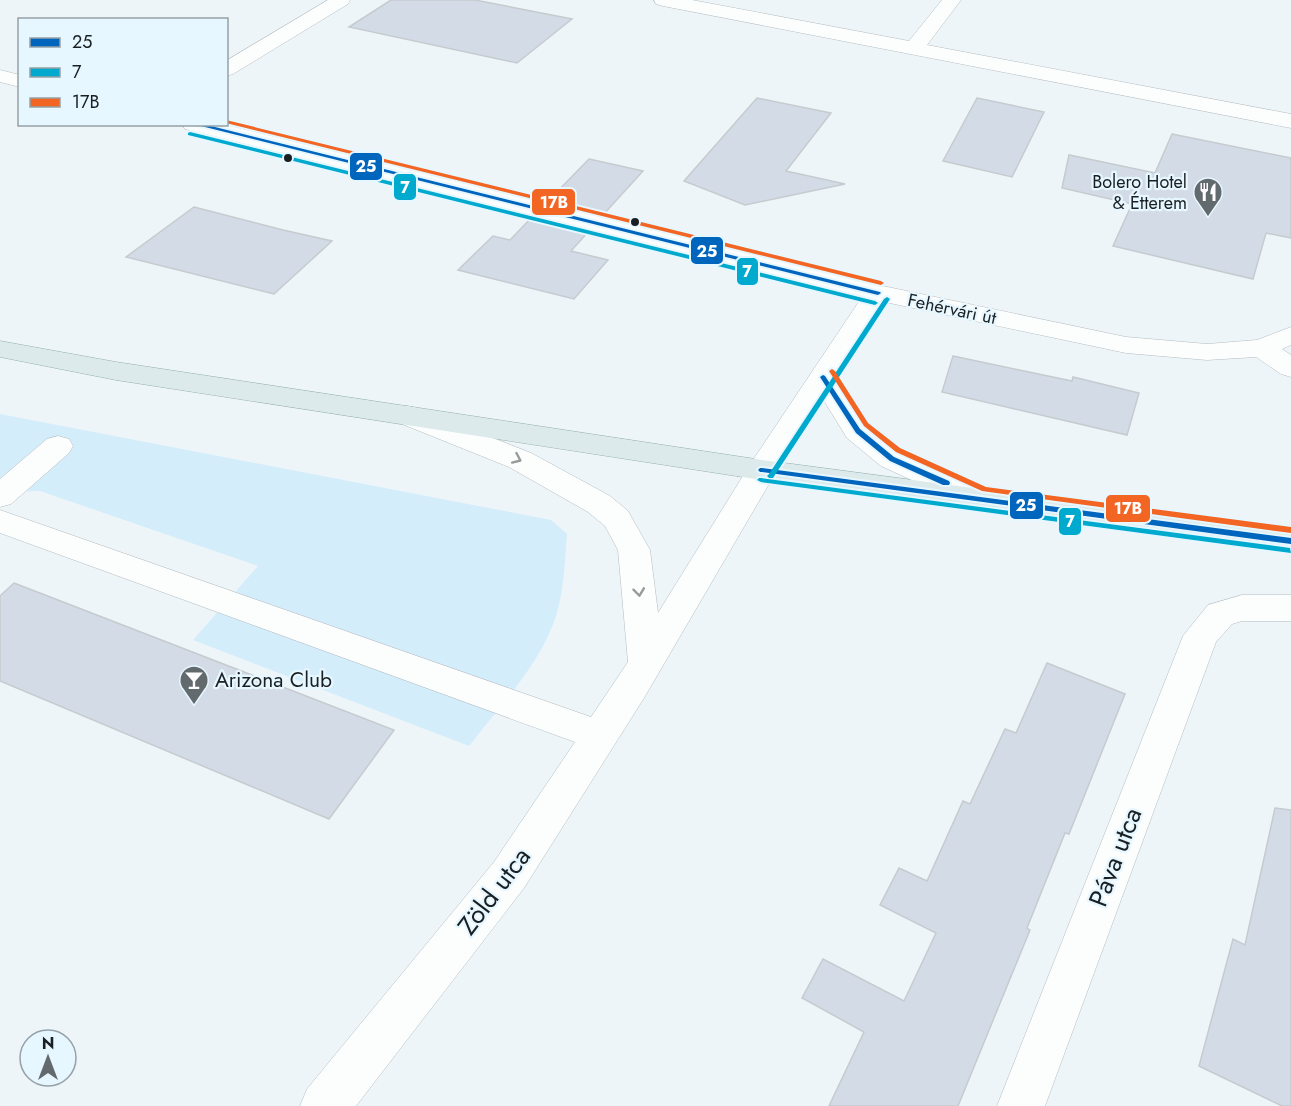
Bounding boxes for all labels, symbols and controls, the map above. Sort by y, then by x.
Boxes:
legend [18,18,228,126]
text: 25 [72,29,92,55]
text: 7 [72,59,82,85]
text: 17B [72,89,100,115]
unlabelled marker [282,152,294,164]
line badge: 25 [349,152,383,181]
text: 25 [356,155,376,178]
place label: Bolero Hotel & Étterem [1092,169,1187,216]
line badge: 7 [393,173,417,201]
text: 7 [400,176,410,199]
restaurant icon: Bolero Hotel & Étterem [1192,176,1224,218]
line badge: 17B [531,188,576,216]
text: 17B [540,191,568,214]
unlabelled marker [629,216,641,228]
line badge: 25 [690,236,724,265]
text: 25 [697,240,717,263]
line badge: 7 [736,257,759,286]
text: 7 [742,260,752,283]
street label: Fehérvári út [905,287,999,331]
one-way arrow [511,451,522,463]
line badge: 25 [1009,491,1044,520]
text: 25 [1016,494,1036,517]
line badge: 17B [1105,494,1151,523]
text: 17B [1114,497,1142,520]
line badge: 7 [1058,507,1082,536]
text: 7 [1065,510,1075,533]
one-way arrow [633,587,645,597]
bar icon: Arizona Club [178,664,210,706]
place label: Arizona Club [215,665,332,695]
street label: Páva utca [1079,802,1151,912]
street label: Zöld utca [448,839,540,943]
north arrow [18,1028,78,1088]
text: N [42,1032,54,1055]

